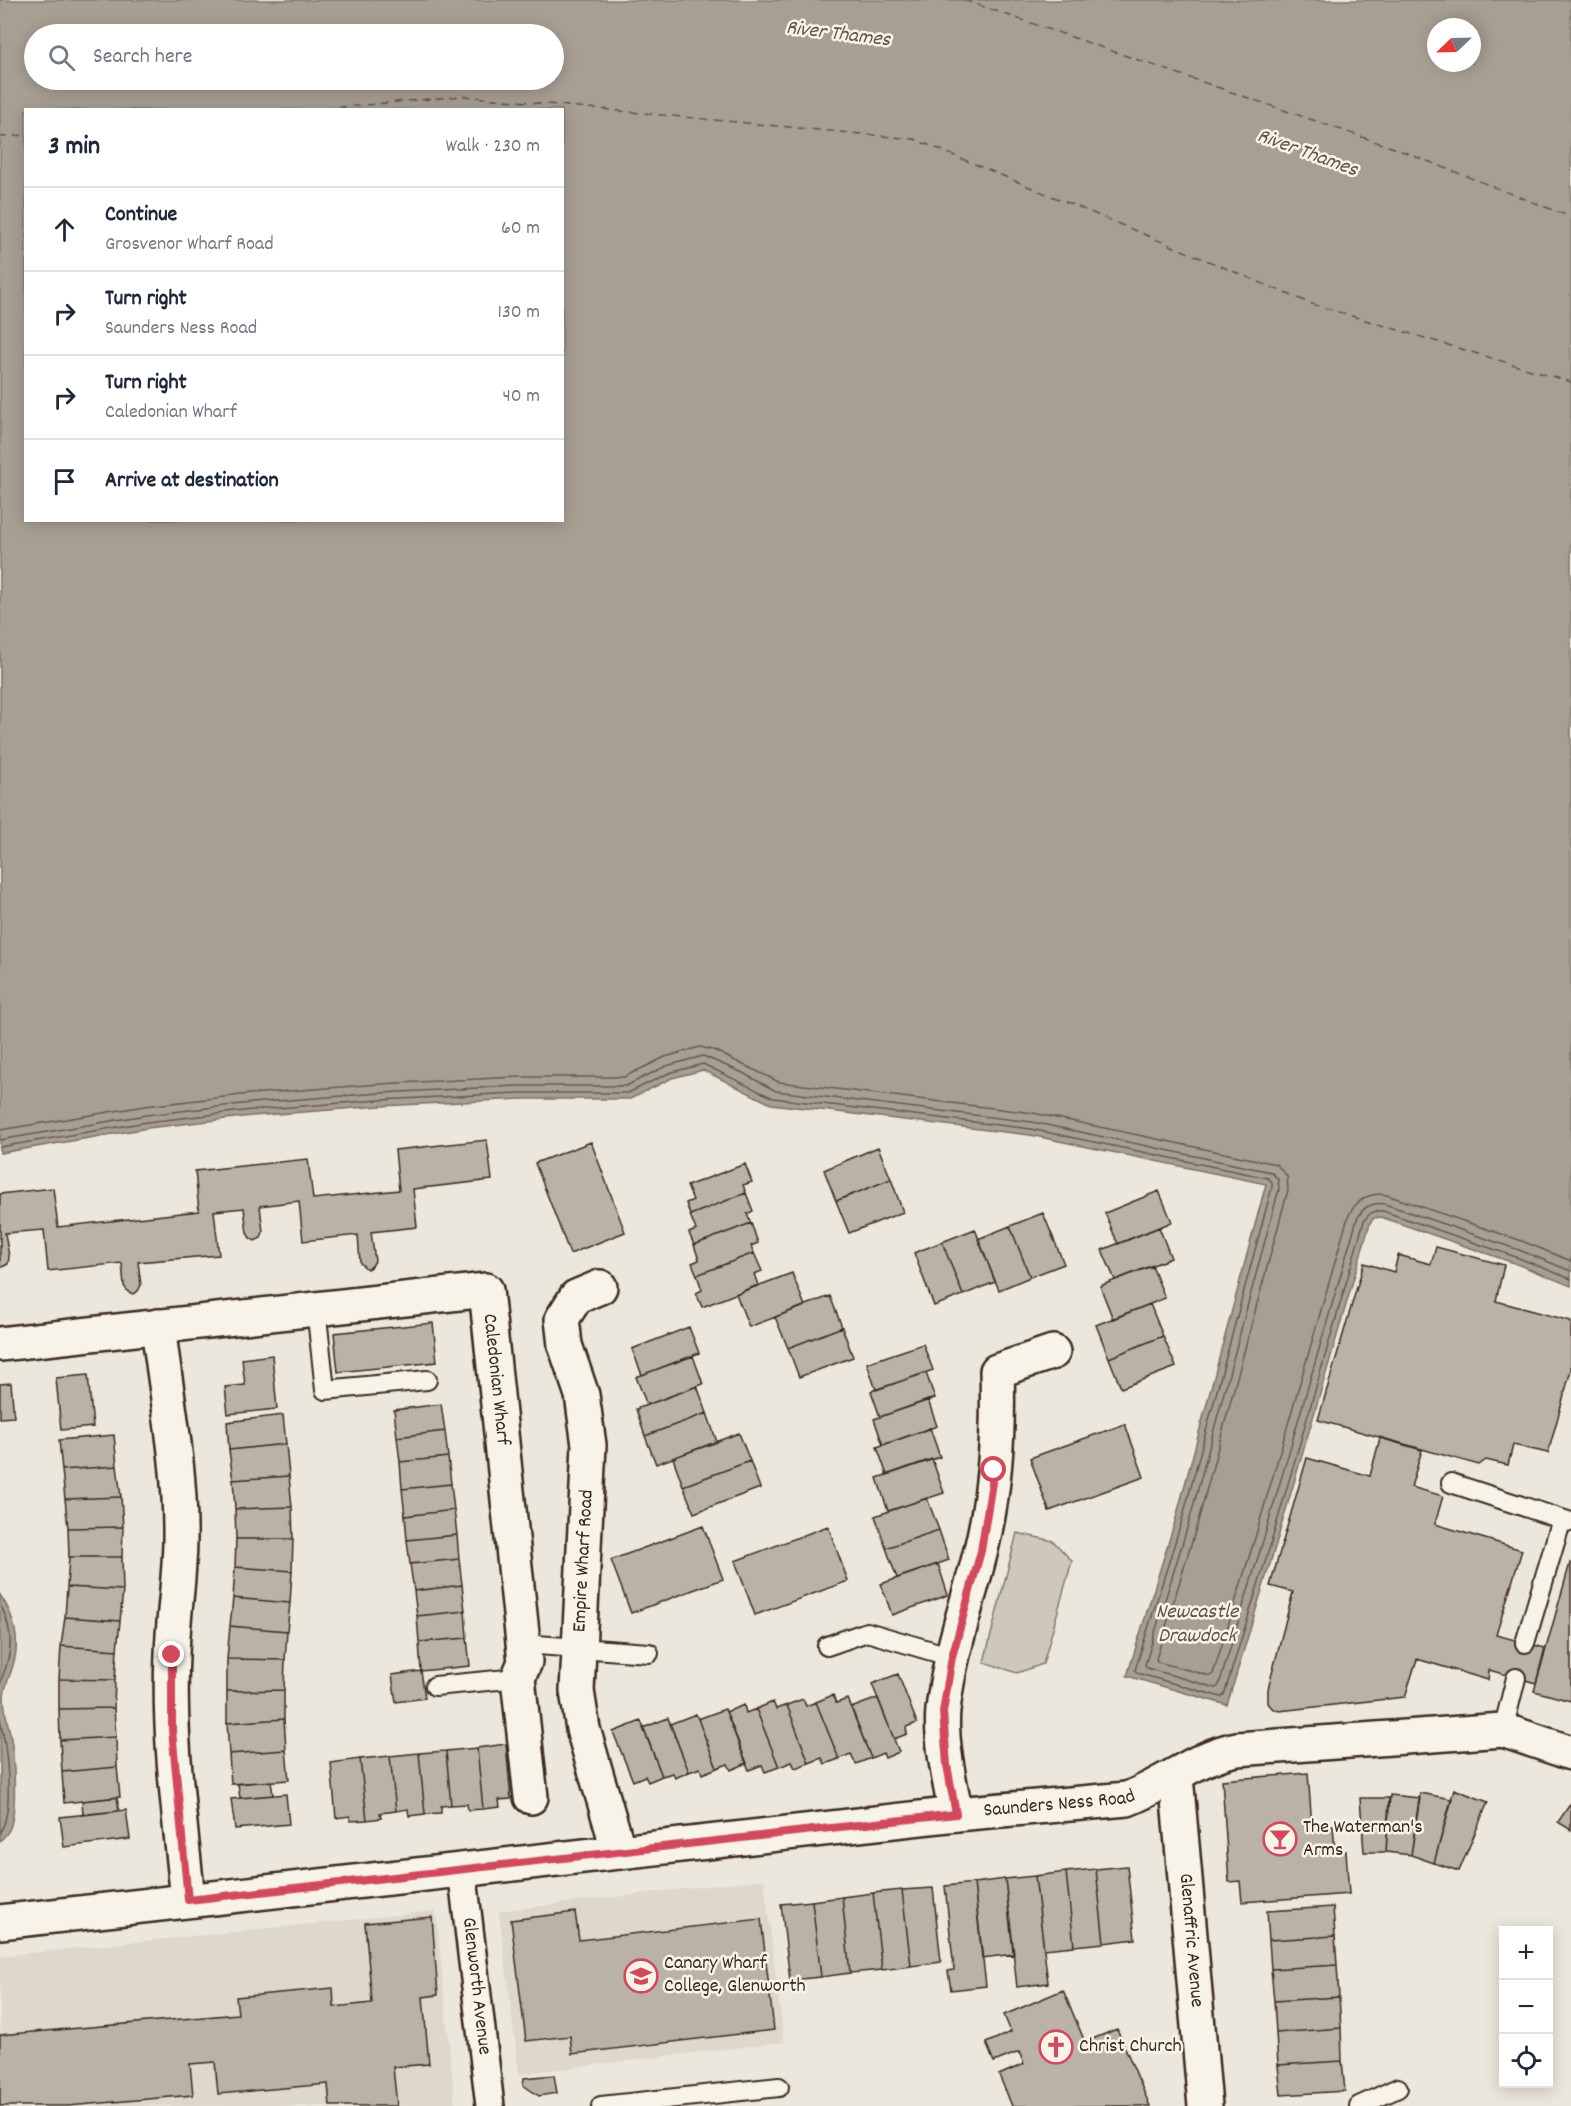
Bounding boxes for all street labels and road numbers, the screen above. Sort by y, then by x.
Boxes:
street label: Caledonian Wharf [475,1313,516,1447]
street label: Empire Wharf Road [566,1489,602,1633]
street label: Saunders Ness Road [982,1783,1140,1826]
street label: Glenaffric Avenue [1171,1872,1210,2009]
street label: Glenworth Avenue [454,1916,498,2057]

